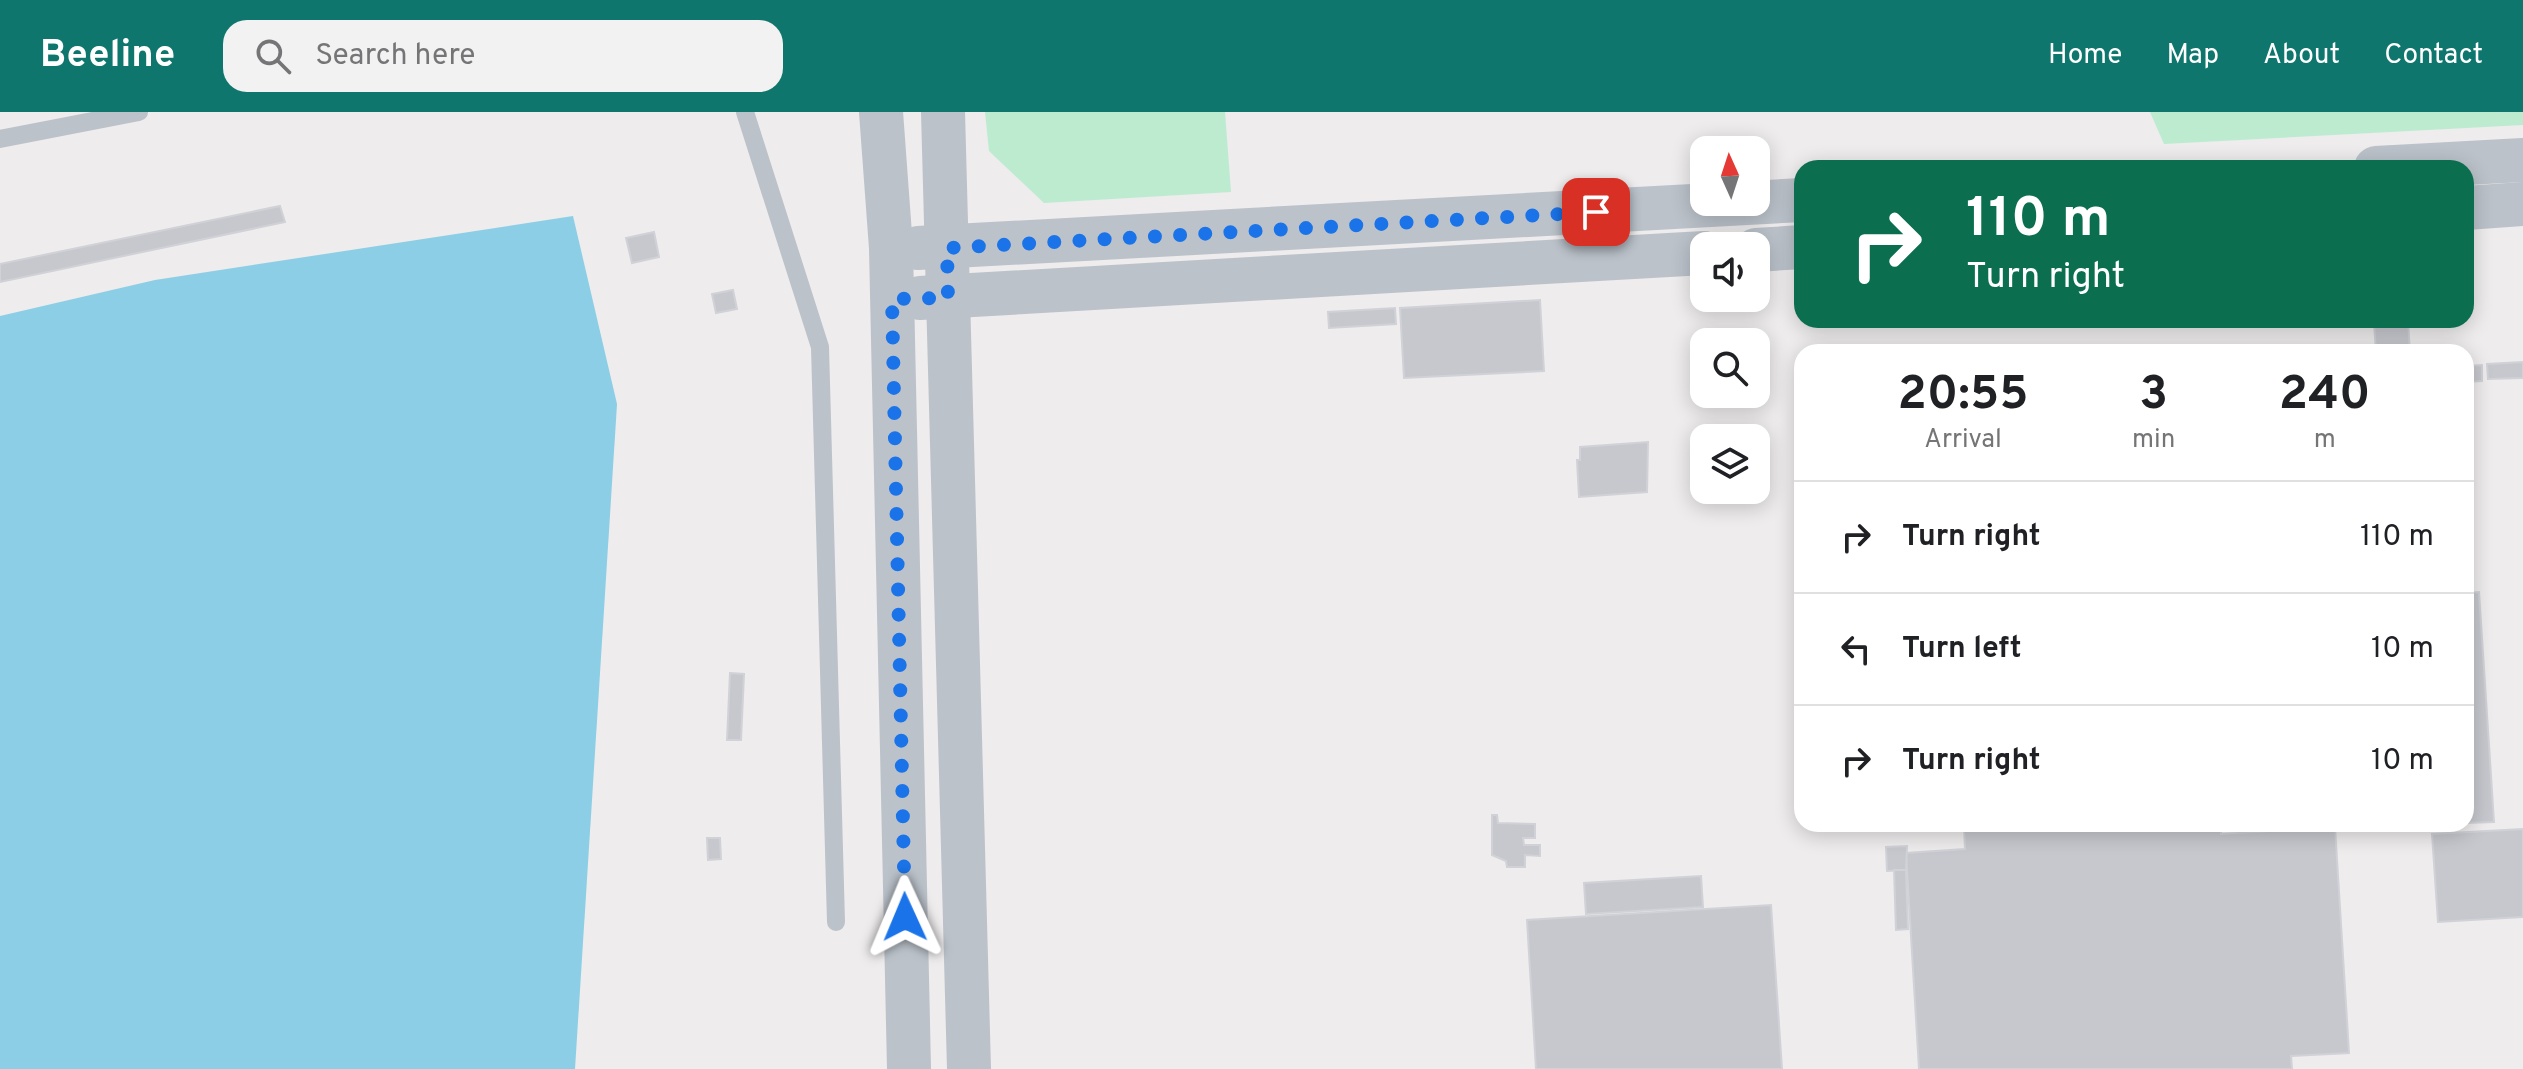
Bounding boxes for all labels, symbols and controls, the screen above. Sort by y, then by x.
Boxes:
search box [223,20,783,92]
text: Beeline [40,32,175,81]
icon: search [251,34,295,78]
text: Search here [315,38,475,75]
text: Home [2048,38,2122,74]
text: Map [2166,38,2219,74]
text: About [2263,38,2340,74]
text: Contact [2384,38,2483,74]
north arrow [1690,136,1770,216]
map controls [1690,136,1770,504]
pin [1562,178,1630,246]
text: 110 m [1966,186,2111,256]
icon: arrive [1574,190,1618,234]
icon: right [1834,192,1938,296]
button: sound [1690,232,1770,312]
text: Turn right [1966,255,2125,301]
button: search [1690,328,1770,408]
text: 20:55 [1897,366,2029,426]
text: 3 [2139,366,2168,426]
text: 240 [2279,366,2371,426]
button: layers [1690,424,1770,504]
text: Arrival [1924,424,2002,457]
text: min [2132,424,2175,457]
text: m [2314,424,2336,457]
icon: right [1834,515,1878,559]
text: Turn right [1902,519,2040,556]
text: 110 m [2360,519,2434,556]
icon: left [1834,627,1878,671]
text: Turn left [1902,631,2022,668]
text: 10 m [2371,631,2434,668]
icon: right [1834,739,1878,783]
text: Turn right [1902,743,2040,780]
text: 10 m [2371,743,2434,780]
position arrow [863,875,947,959]

